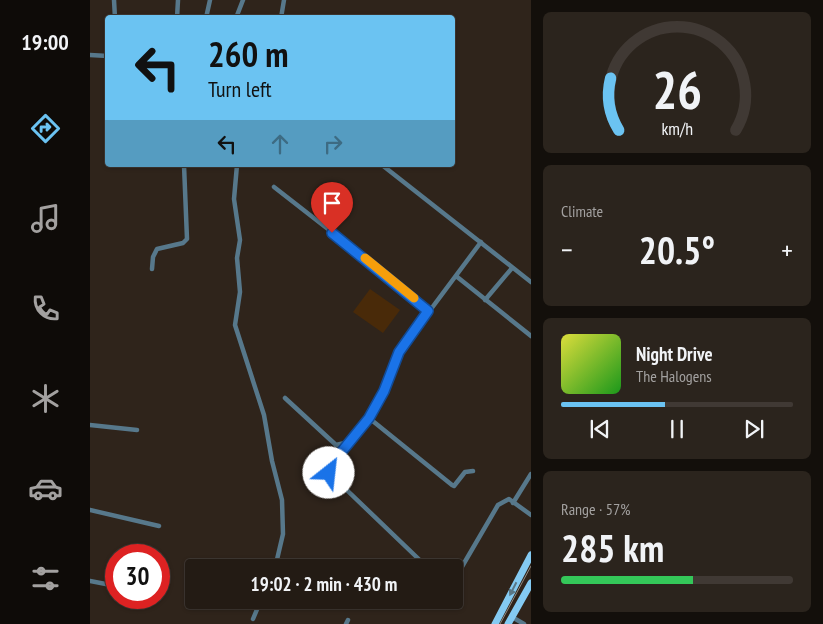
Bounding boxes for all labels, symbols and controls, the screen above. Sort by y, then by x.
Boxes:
text: 19:00 [21,28,69,56]
text: 260 m [208,31,289,77]
icon: left [125,35,190,100]
text: 26 [652,56,702,123]
text: Turn left [208,75,272,103]
icon: directions [28,111,63,146]
text: km/h [661,117,693,140]
icon: left [213,130,241,158]
icon: ahead [266,130,294,158]
icon: right [319,130,347,158]
pin [311,182,353,233]
icon: arrive [318,189,346,217]
icon: music [28,201,63,236]
text: Climate [561,201,603,221]
text: 20.5° [639,225,715,274]
text: − [561,231,573,268]
text: + [781,231,793,268]
icon: phone [28,291,63,326]
text: Night Drive [636,342,713,366]
text: The Halogens [636,366,712,386]
icon: climate [28,381,63,416]
icon: previous [586,415,614,443]
icon: pause [663,415,691,443]
icon: next [740,415,768,443]
position arrow [302,446,354,498]
icon: car [28,471,63,506]
text: Range · 57% [561,499,630,519]
text: 285 km [561,523,664,572]
speed limit sign: 30 [105,544,170,609]
icon: filters [28,561,63,596]
text: 19:02 · 2 min · 430 m [251,572,397,596]
one-way arrow [509,582,517,597]

